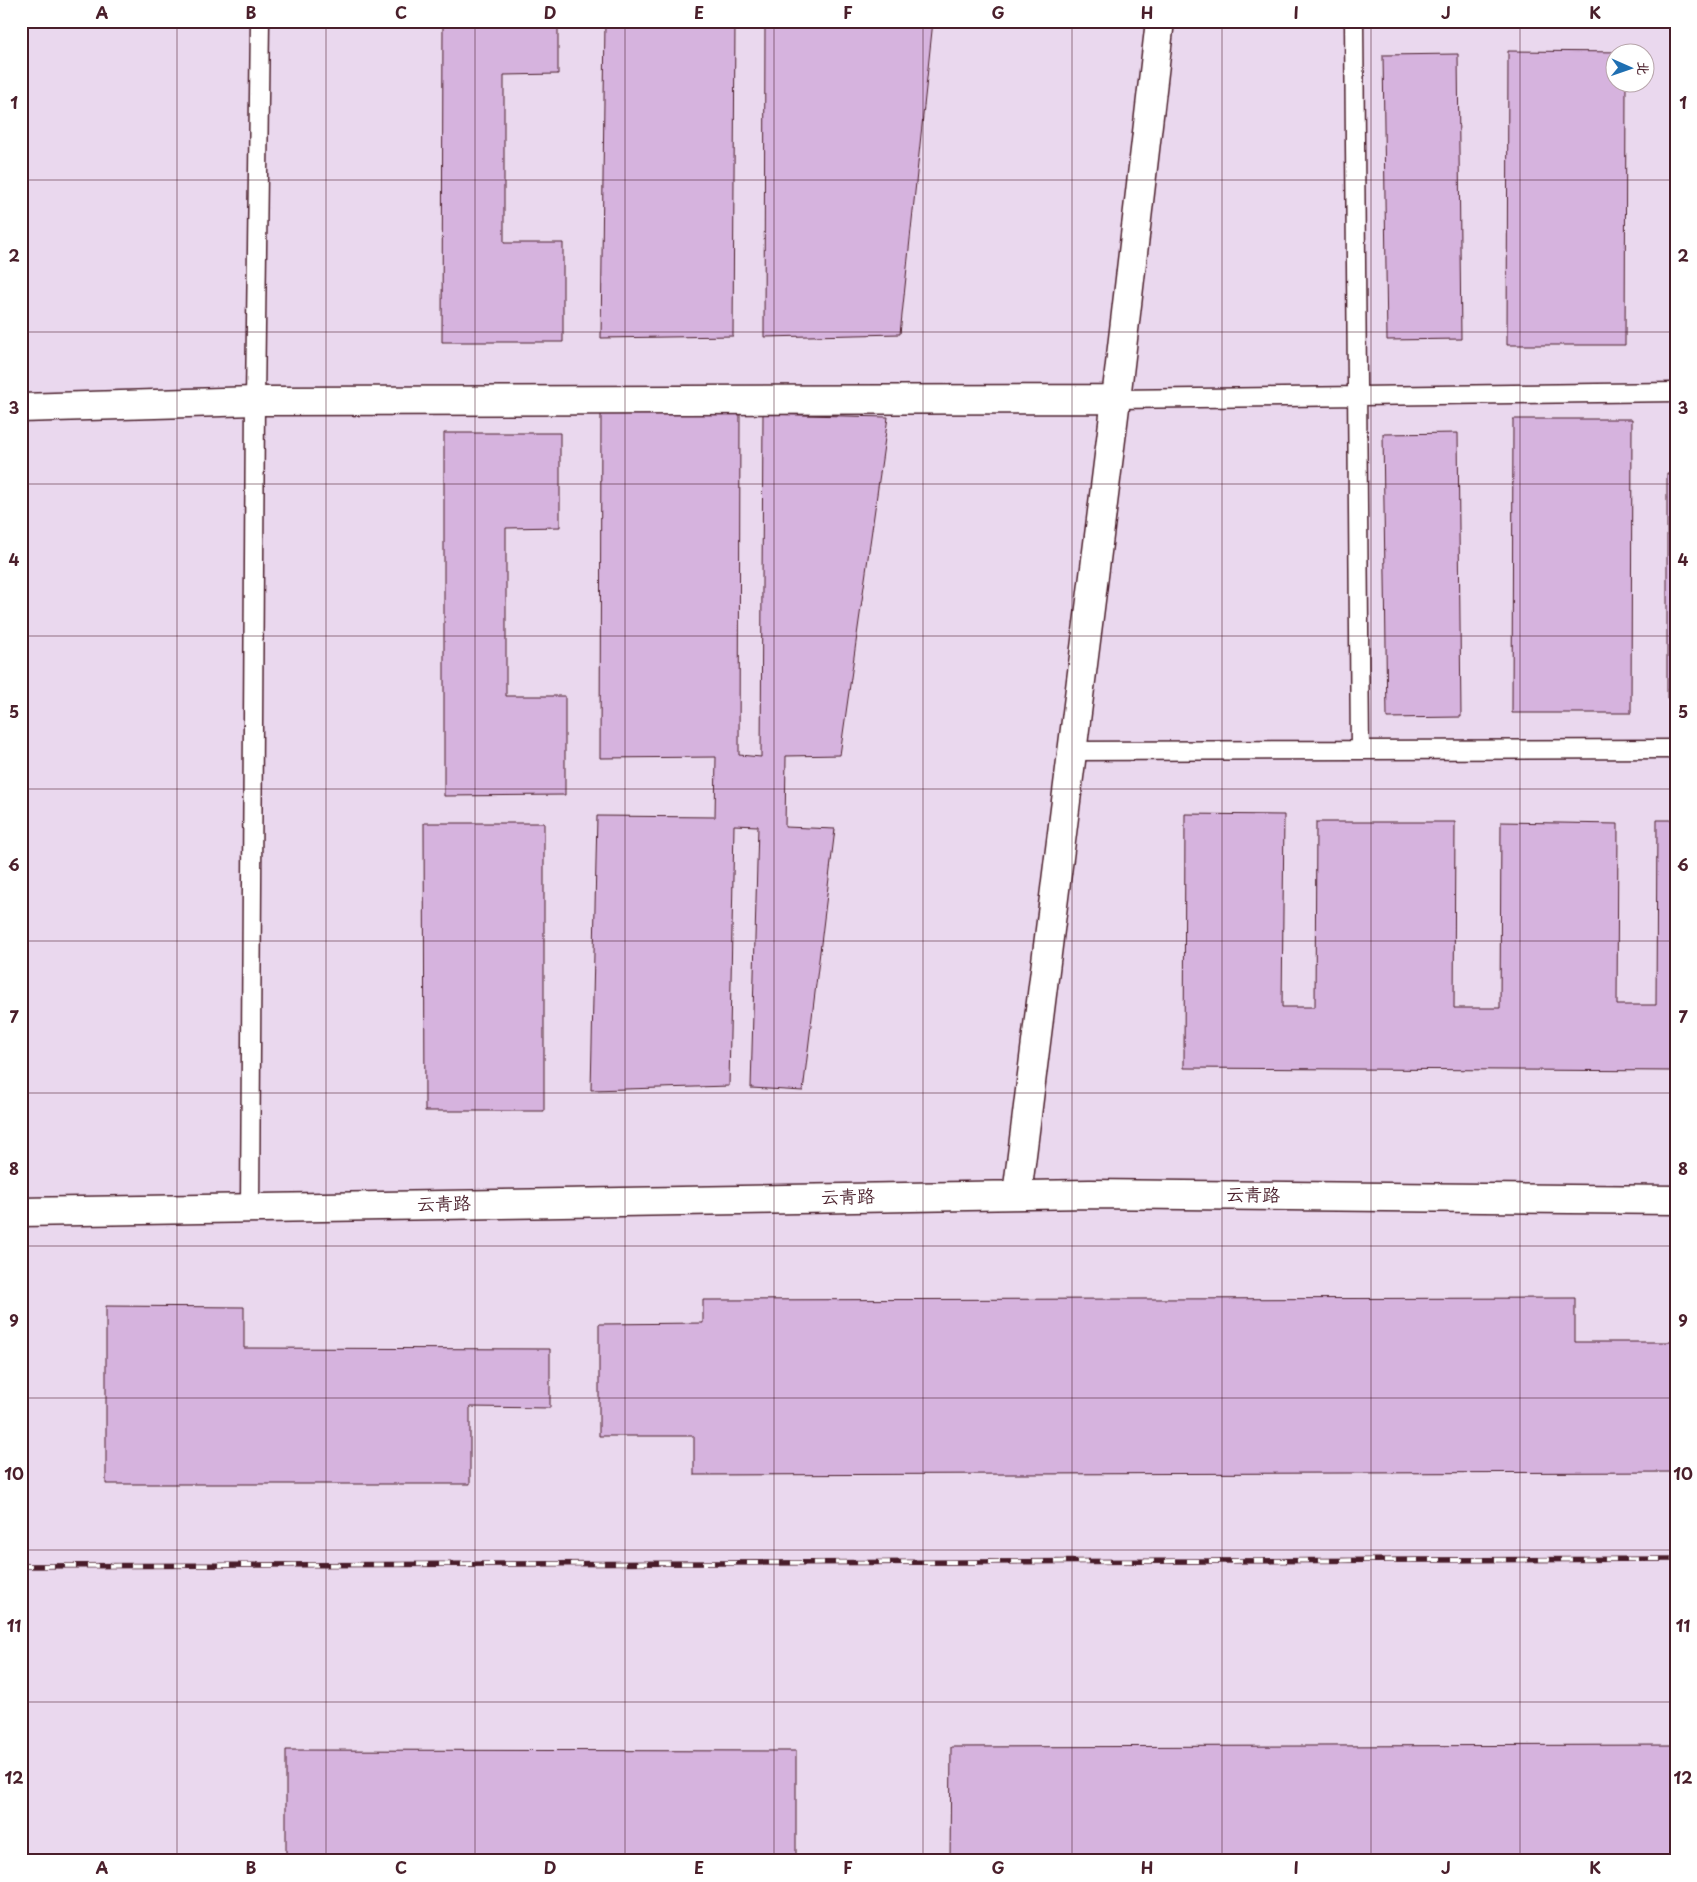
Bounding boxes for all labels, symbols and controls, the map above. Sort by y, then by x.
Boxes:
text: A [96,0,109,24]
text: B [246,0,257,24]
text: C [395,0,407,24]
text: D [544,0,556,24]
text: E [694,0,704,24]
text: F [843,0,853,24]
text: G [991,0,1005,24]
text: H [1141,0,1153,24]
text: I [1293,0,1299,24]
text: J [1441,0,1451,24]
text: K [1589,0,1601,24]
north arrow [1604,42,1654,92]
text: 北 [1633,61,1654,76]
text: 1 [10,90,18,114]
text: 1 [1679,90,1687,114]
text: 2 [8,243,20,267]
text: 2 [1677,243,1689,267]
text: 3 [9,395,19,419]
text: 3 [1678,395,1688,419]
text: 4 [9,547,20,571]
text: 4 [1678,547,1689,571]
text: 5 [9,699,19,723]
text: 5 [1678,699,1688,723]
text: 6 [8,852,20,876]
text: 6 [1677,852,1689,876]
text: 7 [9,1004,19,1028]
text: 7 [1678,1004,1688,1028]
text: 8 [9,1156,19,1180]
text: 8 [1678,1156,1688,1180]
street label: 云青路 [1226,1180,1280,1207]
street label: 云青路 [821,1182,875,1209]
street label: 云青路 [417,1189,471,1216]
text: 9 [9,1308,19,1332]
text: 9 [1678,1308,1688,1332]
text: 10 [4,1461,24,1485]
text: 10 [1673,1461,1693,1485]
text: 11 [7,1613,21,1637]
text: 11 [1676,1613,1690,1637]
text: 12 [5,1765,23,1789]
text: 12 [1674,1765,1692,1789]
text: A [96,1855,109,1879]
text: B [246,1855,257,1879]
text: C [395,1855,407,1879]
text: D [544,1855,556,1879]
text: E [694,1855,704,1879]
text: F [843,1855,853,1879]
text: G [991,1855,1005,1879]
text: H [1141,1855,1153,1879]
text: I [1293,1855,1299,1879]
text: J [1441,1855,1451,1879]
text: K [1589,1855,1601,1879]

